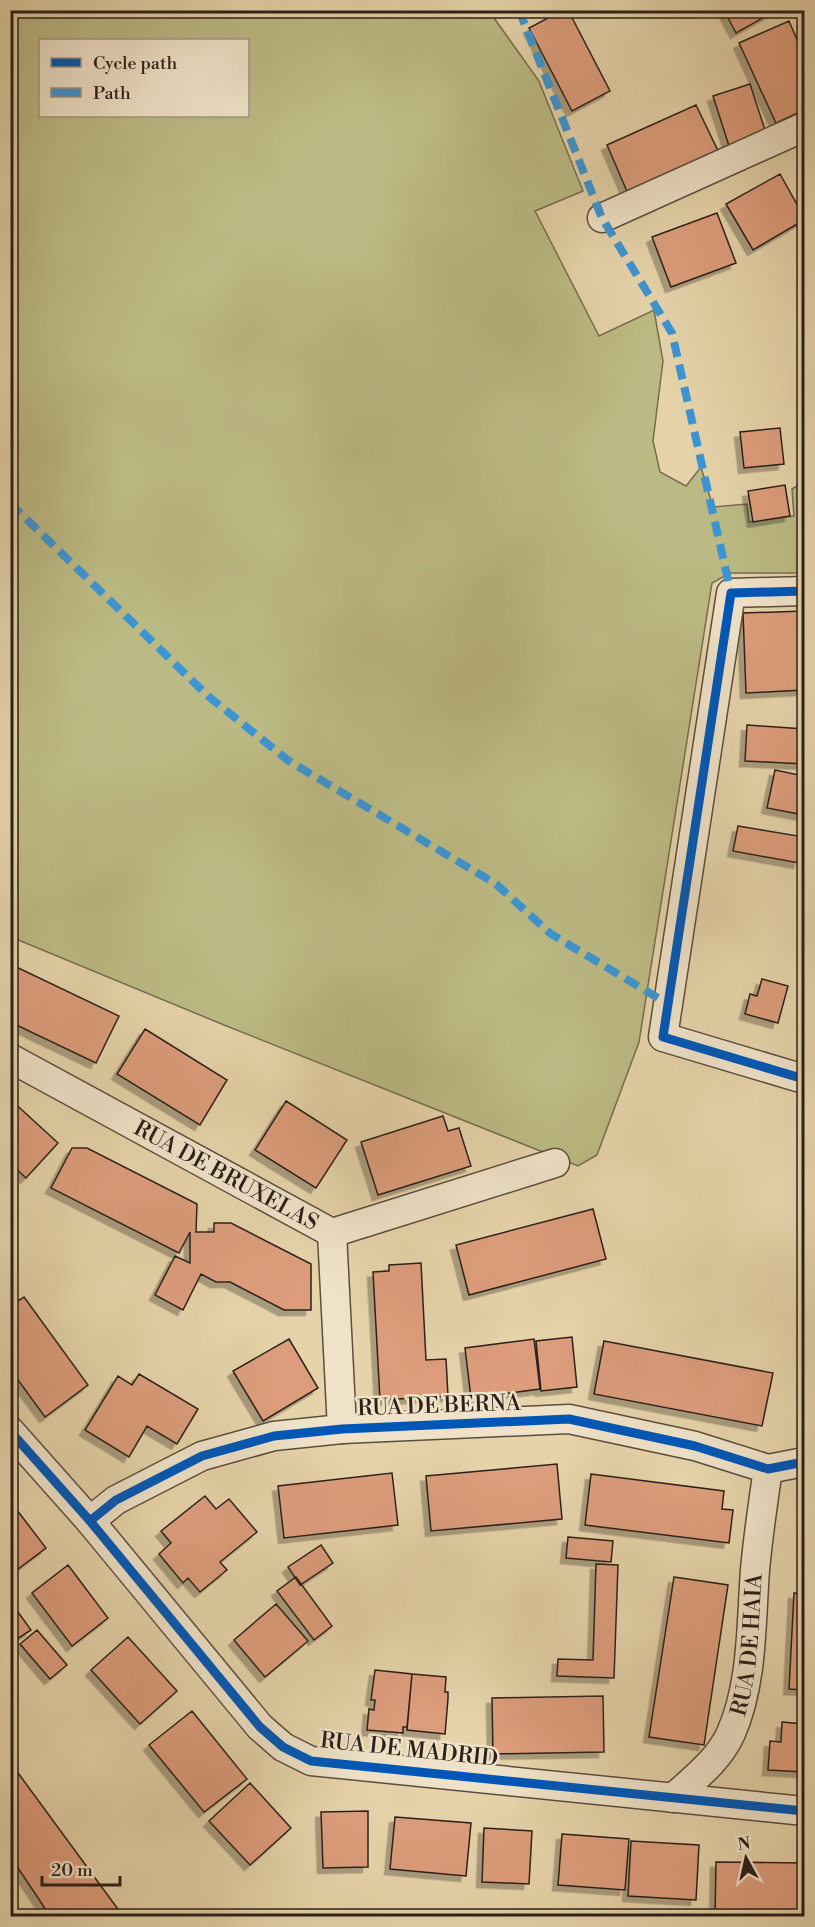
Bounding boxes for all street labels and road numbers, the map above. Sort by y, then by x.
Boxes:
street label: RUA DE BRUXELAS [129,1114,323,1237]
street label: RUA DE BERNA [357,1390,522,1422]
street label: RUA DE HAIA [725,1572,768,1719]
street label: RUA DE MADRID [319,1727,499,1773]

